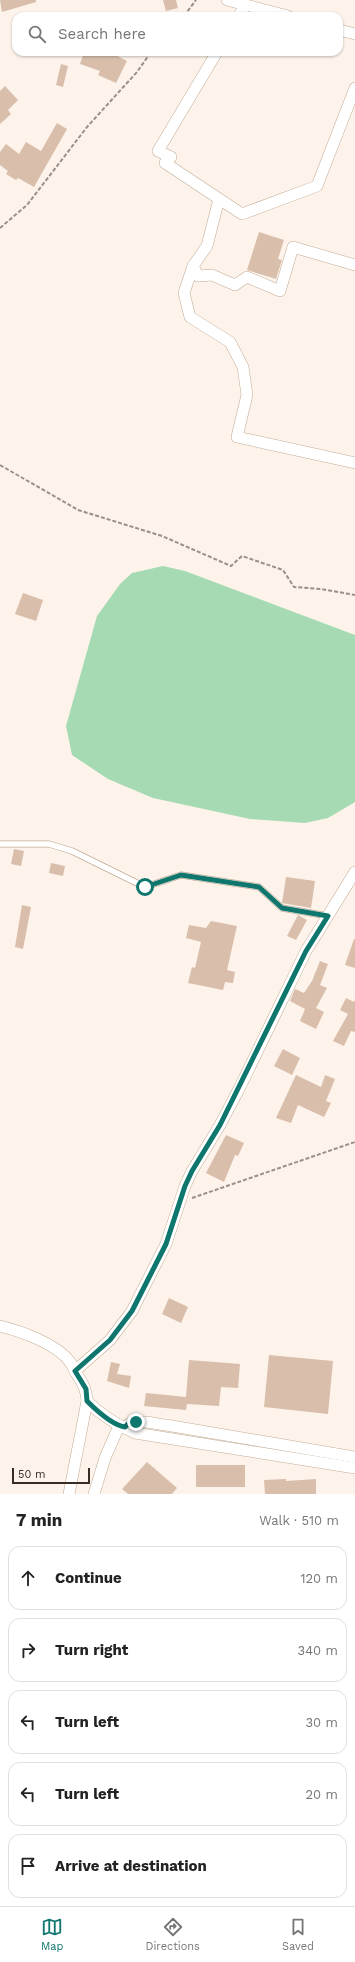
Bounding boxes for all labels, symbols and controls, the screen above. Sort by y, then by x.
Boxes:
search box [12,12,343,56]
icon: search [26,23,48,45]
text: Search here [58,25,146,43]
route start [136,878,154,896]
route end [127,1413,145,1431]
scale bar [12,1466,90,1485]
text: 50 m [18,1468,45,1481]
text: 7 min [16,1510,62,1530]
text: Walk · 510 m [259,1513,339,1528]
icon: ahead [17,1567,39,1589]
text: Continue [55,1569,122,1587]
text: 120 m [300,1571,338,1586]
icon: right [17,1639,39,1661]
text: Turn right [55,1641,128,1659]
text: 340 m [298,1643,338,1658]
icon: left [17,1711,39,1733]
text: Turn left [55,1713,119,1731]
text: 30 m [306,1715,338,1730]
icon: left [17,1783,39,1805]
text: Turn left [55,1785,119,1803]
text: 20 m [306,1787,338,1802]
icon: arrive [17,1855,39,1877]
text: Arrive at destination [55,1857,207,1875]
tab: Map [41,1916,63,1953]
tab: Directions [146,1916,200,1953]
tab: Saved [282,1916,314,1953]

